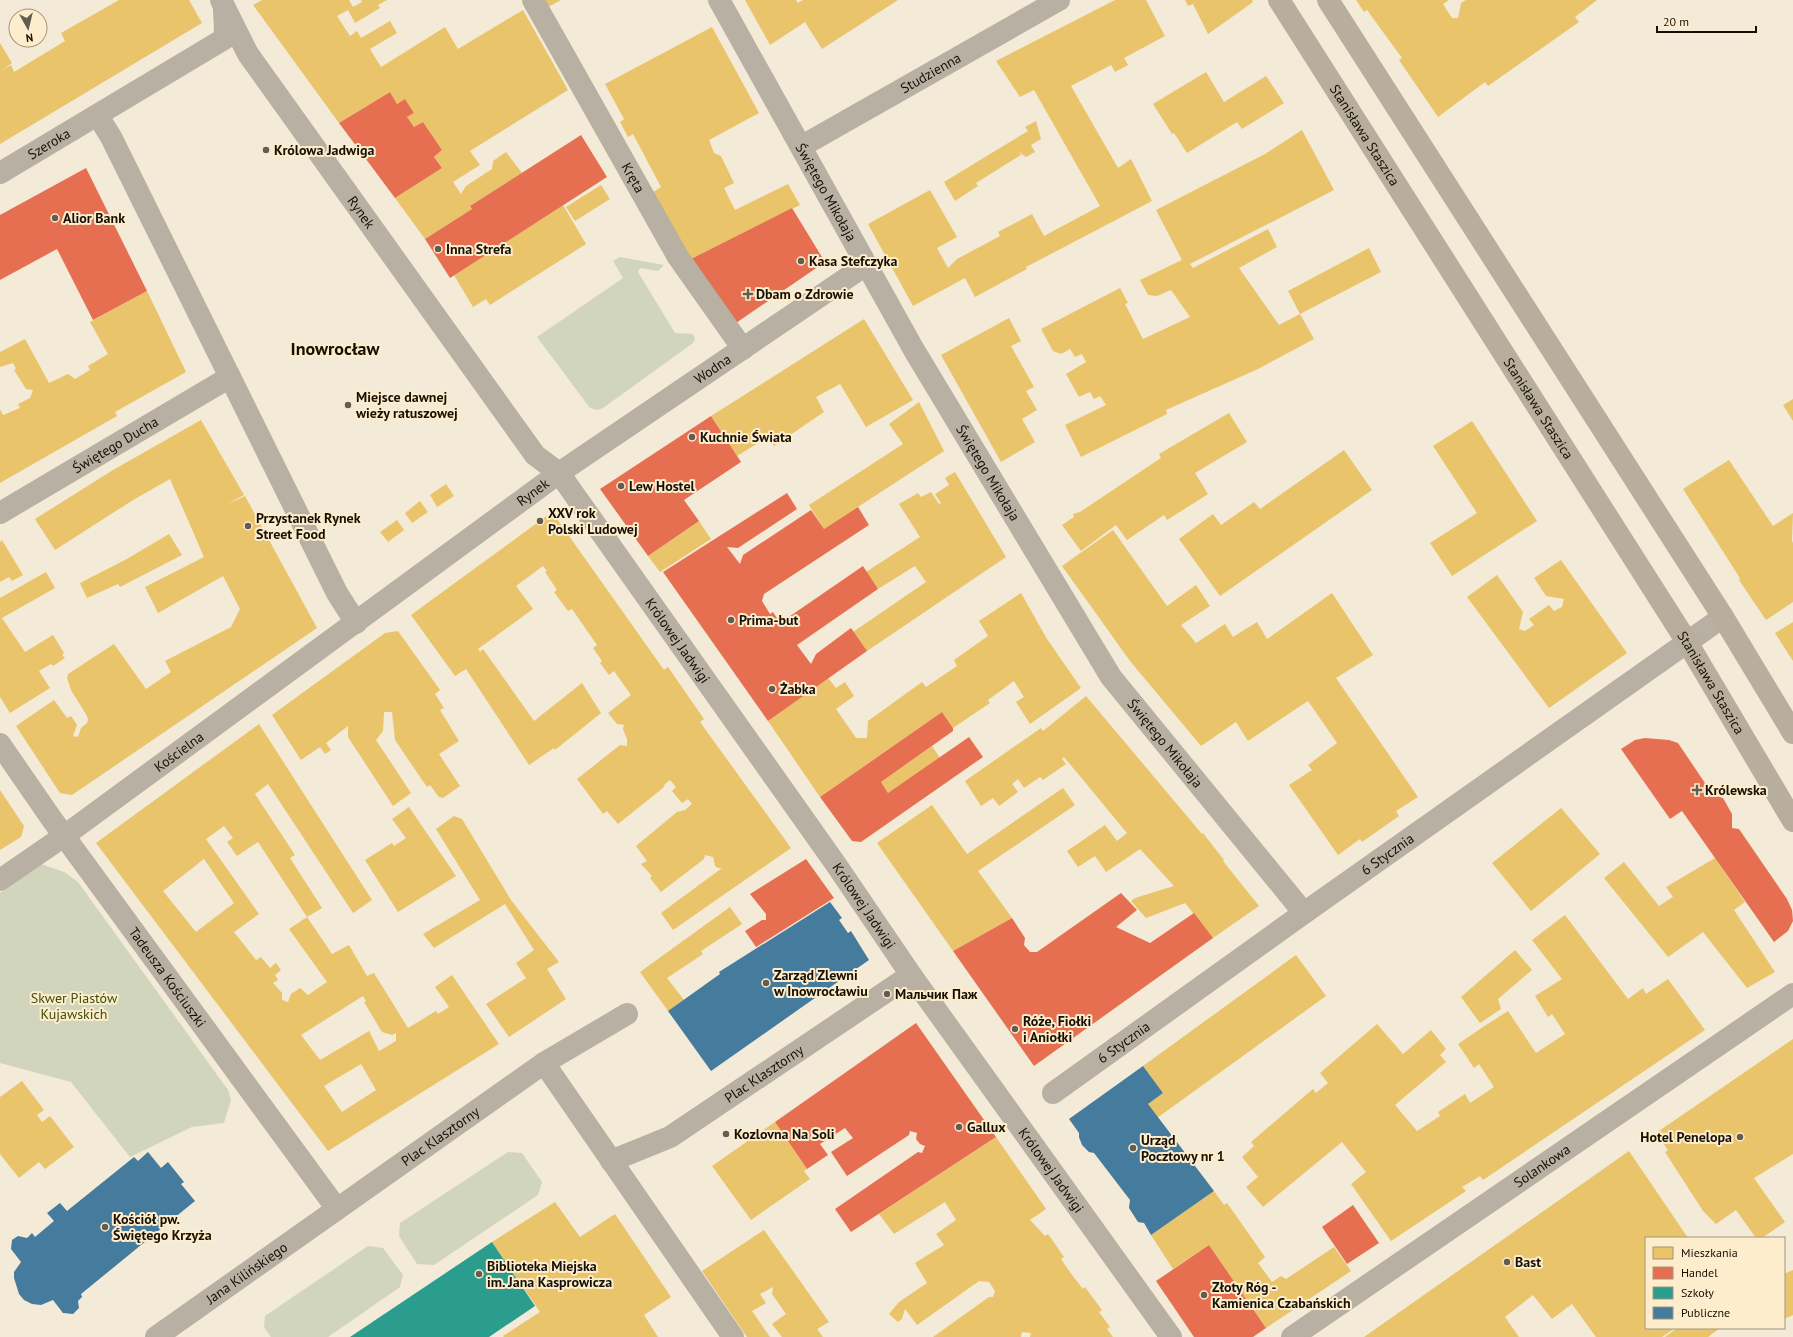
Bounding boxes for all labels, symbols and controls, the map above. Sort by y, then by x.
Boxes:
north arrow [8,8,48,48]
scale bar [1657,8,1756,34]
text: 20 m [1663,14,1689,29]
text: N [25,30,34,45]
street label: Studzienna [897,49,964,97]
street label: Stanisława Staszica [1326,81,1404,189]
street label: Szeroka [24,124,74,163]
street label: Świętego Mikołaja [792,140,861,244]
place label: Królowa Jadwiga [274,141,374,159]
marker: Królowa Jadwiga [261,145,271,155]
street label: Kręta [618,159,649,196]
street label: Rynek [344,192,379,232]
place label: Alior Bank [63,209,125,227]
marker: Alior Bank [50,213,60,223]
place label: Inna Strefa [446,240,512,258]
marker: Inna Strefa [433,244,443,254]
place label: Kasa Stefczyka [809,252,897,270]
marker: Kasa Stefczyka [796,256,806,266]
place label: Dbam o Zdrowie [756,285,854,303]
marker: Dbam o Zdrowie [743,289,753,299]
district label: Inowrocław [291,337,380,360]
street label: Wodna [691,350,735,388]
street label: Stanisława Staszica [1500,354,1578,463]
place label: Miejsce dawnej wieży ratuszowej [355,388,458,422]
marker: Miejsce dawnej wieży ratuszowej [343,400,353,410]
street label: Świętego Ducha [69,412,162,477]
street label: Świętego Mikołaja [952,421,1024,524]
place label: Kuchnie Świata [700,428,792,446]
marker: Kuchnie Świata [687,432,697,442]
street label: Rynek [513,474,553,510]
place label: Lew Hostel [629,477,696,495]
marker: Lew Hostel [616,481,626,491]
place label: XXV rok Polski Ludowej [548,504,638,538]
place label: Przystanek Rynek Street Food [256,509,361,543]
marker: XXV rok Polski Ludowej [535,516,545,526]
marker: Przystanek Rynek Street Food [243,521,253,531]
street label: Królowej Jadwigi [641,594,714,687]
place label: Prima-but [739,611,799,629]
marker: Prima-but [726,615,736,625]
street label: Stanisława Staszica [1673,628,1749,738]
place label: Żabka [780,680,816,698]
marker: Żabka [767,684,777,694]
street label: Świętego Mikołaja [1124,695,1207,791]
street label: Kościelna [150,728,207,776]
place label: Królewska [1705,781,1767,799]
marker: Królewska [1692,785,1702,795]
street label: 6 Stycznia [1357,829,1417,879]
street label: Królowej Jadwigi [828,859,900,952]
street label: Tadeusza Kościuszki [125,923,210,1031]
place label: Zarząd Zlewni w Inowrocławiu [773,966,868,1000]
marker: Zarząd Zlewni w Inowrocławiu [761,978,771,988]
place label: Мальчик Паж [895,985,978,1003]
park label: Skwer Piastów Kujawskich [31,989,118,1023]
marker: Мальчик Паж [882,989,892,999]
place label: Róże, Fiołki i Aniołki [1023,1012,1091,1046]
street label: 6 Stycznia [1094,1017,1154,1067]
marker: Róże, Fiołki i Aniołki [1010,1024,1020,1034]
street label: Plac Klasztorny [721,1041,807,1107]
street label: Plac Klasztorny [398,1102,483,1170]
place label: Gallux [967,1118,1006,1136]
marker: Gallux [954,1122,964,1132]
street label: Królowej Jadwigi [1015,1124,1088,1216]
place label: Kozlovna Na Soli [734,1125,835,1143]
place label: Hotel Penelopa [1640,1128,1732,1146]
marker: Kozlovna Na Soli [721,1129,731,1139]
place label: Urząd Pocztowy nr 1 [1141,1131,1225,1165]
marker: Hotel Penelopa [1735,1132,1745,1142]
street label: Solankowa [1510,1140,1574,1192]
marker: Urząd Pocztowy nr 1 [1128,1143,1138,1153]
place label: Kościół pw. Świętego Krzyża [113,1210,212,1244]
marker: Kościół pw. Świętego Krzyża [100,1222,110,1232]
legend [1645,1237,1785,1329]
street label: Jana Kilińskiego [202,1238,291,1308]
text: Mieszkania [1681,1245,1738,1260]
place label: Bast [1515,1253,1541,1271]
place label: Biblioteka Miejska im. Jana Kasprowicza [487,1257,612,1291]
marker: Bast [1502,1257,1512,1267]
text: Handel [1681,1265,1718,1280]
marker: Biblioteka Miejska im. Jana Kasprowicza [474,1269,484,1279]
place label: Złoty Róg - Kamienica Czabańskich [1212,1278,1351,1312]
text: Szkoły [1681,1285,1714,1300]
marker: Złoty Róg - Kamienica Czabańskich [1199,1290,1209,1300]
text: Publiczne [1681,1305,1730,1320]

